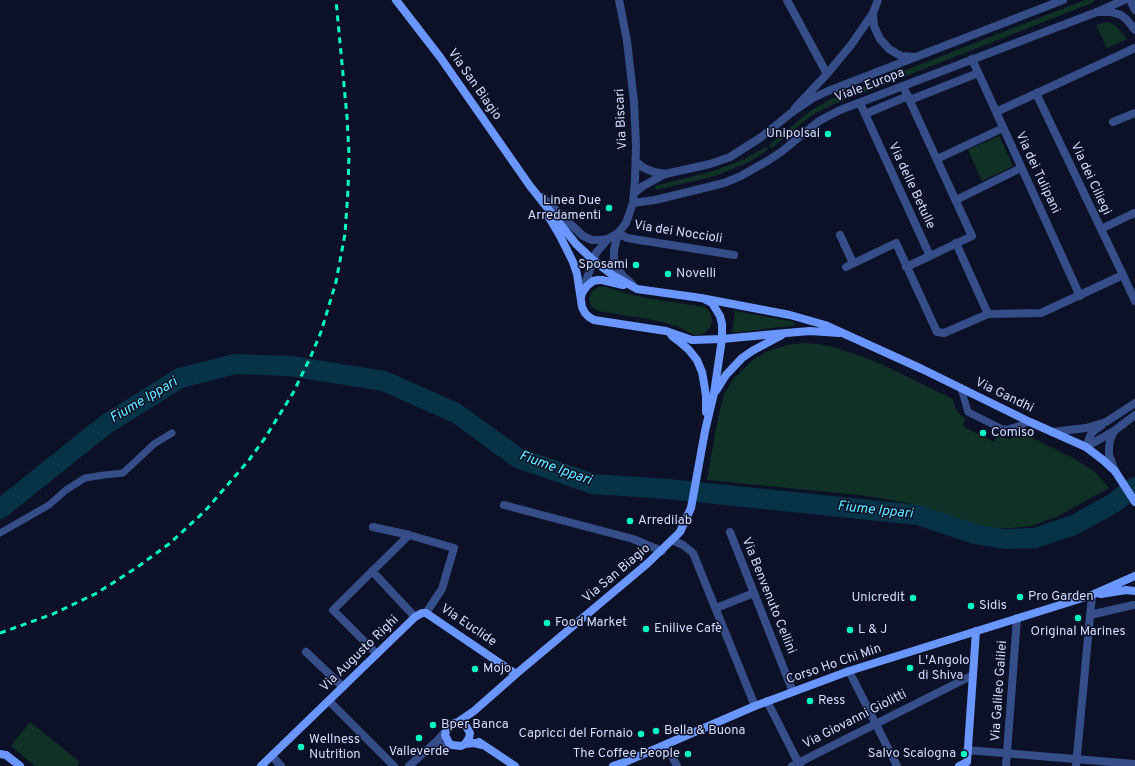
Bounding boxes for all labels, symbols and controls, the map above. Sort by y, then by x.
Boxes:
street label: Via San Biagio [444,46,504,124]
street label: Viale Europa [833,66,907,106]
street label: Via Biscari [613,88,631,150]
place label: Unipolsai [766,126,820,142]
marker: Unipolsai [823,129,833,139]
street label: Via dei Tulipani [1011,130,1063,216]
street label: Via delle Betulle [884,140,938,232]
street label: Via dei Ciliegi [1066,140,1114,218]
place label: Linea Due Arredamenti [527,193,601,224]
marker: Linea Due Arredamenti [604,203,614,213]
street label: Via dei Noccioli [633,218,723,248]
place label: Sposami [578,257,628,273]
marker: Sposami [631,260,641,270]
place label: Novelli [676,266,716,282]
marker: Novelli [663,269,673,279]
water label: Fiume Ippari [107,374,181,428]
street label: Via Gandhi [972,375,1036,417]
place label: Comiso [991,425,1034,441]
marker: Comiso [978,428,988,438]
water label: Fiume Ippari [517,448,593,490]
water label: Fiume Ippari [837,499,913,523]
place label: Arredilab [638,513,692,529]
marker: Arredilab [625,516,635,526]
street label: Via Benvenuto Cellini [737,535,799,657]
street label: Via San Biagio [580,541,654,607]
place label: Pro Garden [1028,589,1094,605]
place label: Unicredit [851,590,905,606]
marker: Pro Garden [1015,592,1025,602]
marker: Unicredit [908,593,918,603]
place label: Sidis [979,598,1007,614]
marker: Sidis [966,601,976,611]
street label: Via Euclide [437,602,499,650]
street label: Via Augusto Righi [317,613,403,695]
marker: Original Marines [1073,613,1083,623]
place label: Food Market [555,615,627,631]
marker: Food Market [542,618,552,628]
place label: Enilive Cafè [654,621,722,637]
place label: L & J [858,622,887,638]
marker: Enilive Cafè [641,624,651,634]
place label: Original Marines [1031,624,1125,640]
marker: L & J [845,625,855,635]
street label: Via Galileo Galilei [989,640,1011,742]
street label: Corso Ho Chi Min [784,641,884,689]
place label: L'Angolo di Shiva [918,653,970,684]
place label: Mojo [483,661,511,677]
marker: L'Angolo di Shiva [905,663,915,673]
marker: Mojo [470,664,480,674]
street label: Via Giovanni Giolitti [800,687,910,753]
place label: Ress [818,693,845,709]
marker: Ress [805,696,815,706]
place label: Bper Banca [441,717,509,733]
marker: Bper Banca [428,720,438,730]
place label: Bella & Buona [664,723,745,739]
place label: Capricci del Fornaio [519,726,633,742]
marker: Bella & Buona [651,726,661,736]
marker: Capricci del Fornaio [636,729,646,739]
place label: Wellness Nutrition [309,732,361,763]
marker: Valleverde [414,733,424,743]
marker: Wellness Nutrition [296,742,306,752]
place label: Valleverde [389,744,449,760]
place label: The Coffee People [573,746,680,762]
place label: Salvo Scalogna [868,746,956,762]
marker: The Coffee People [683,749,693,759]
marker: Salvo Scalogna [959,749,969,759]

